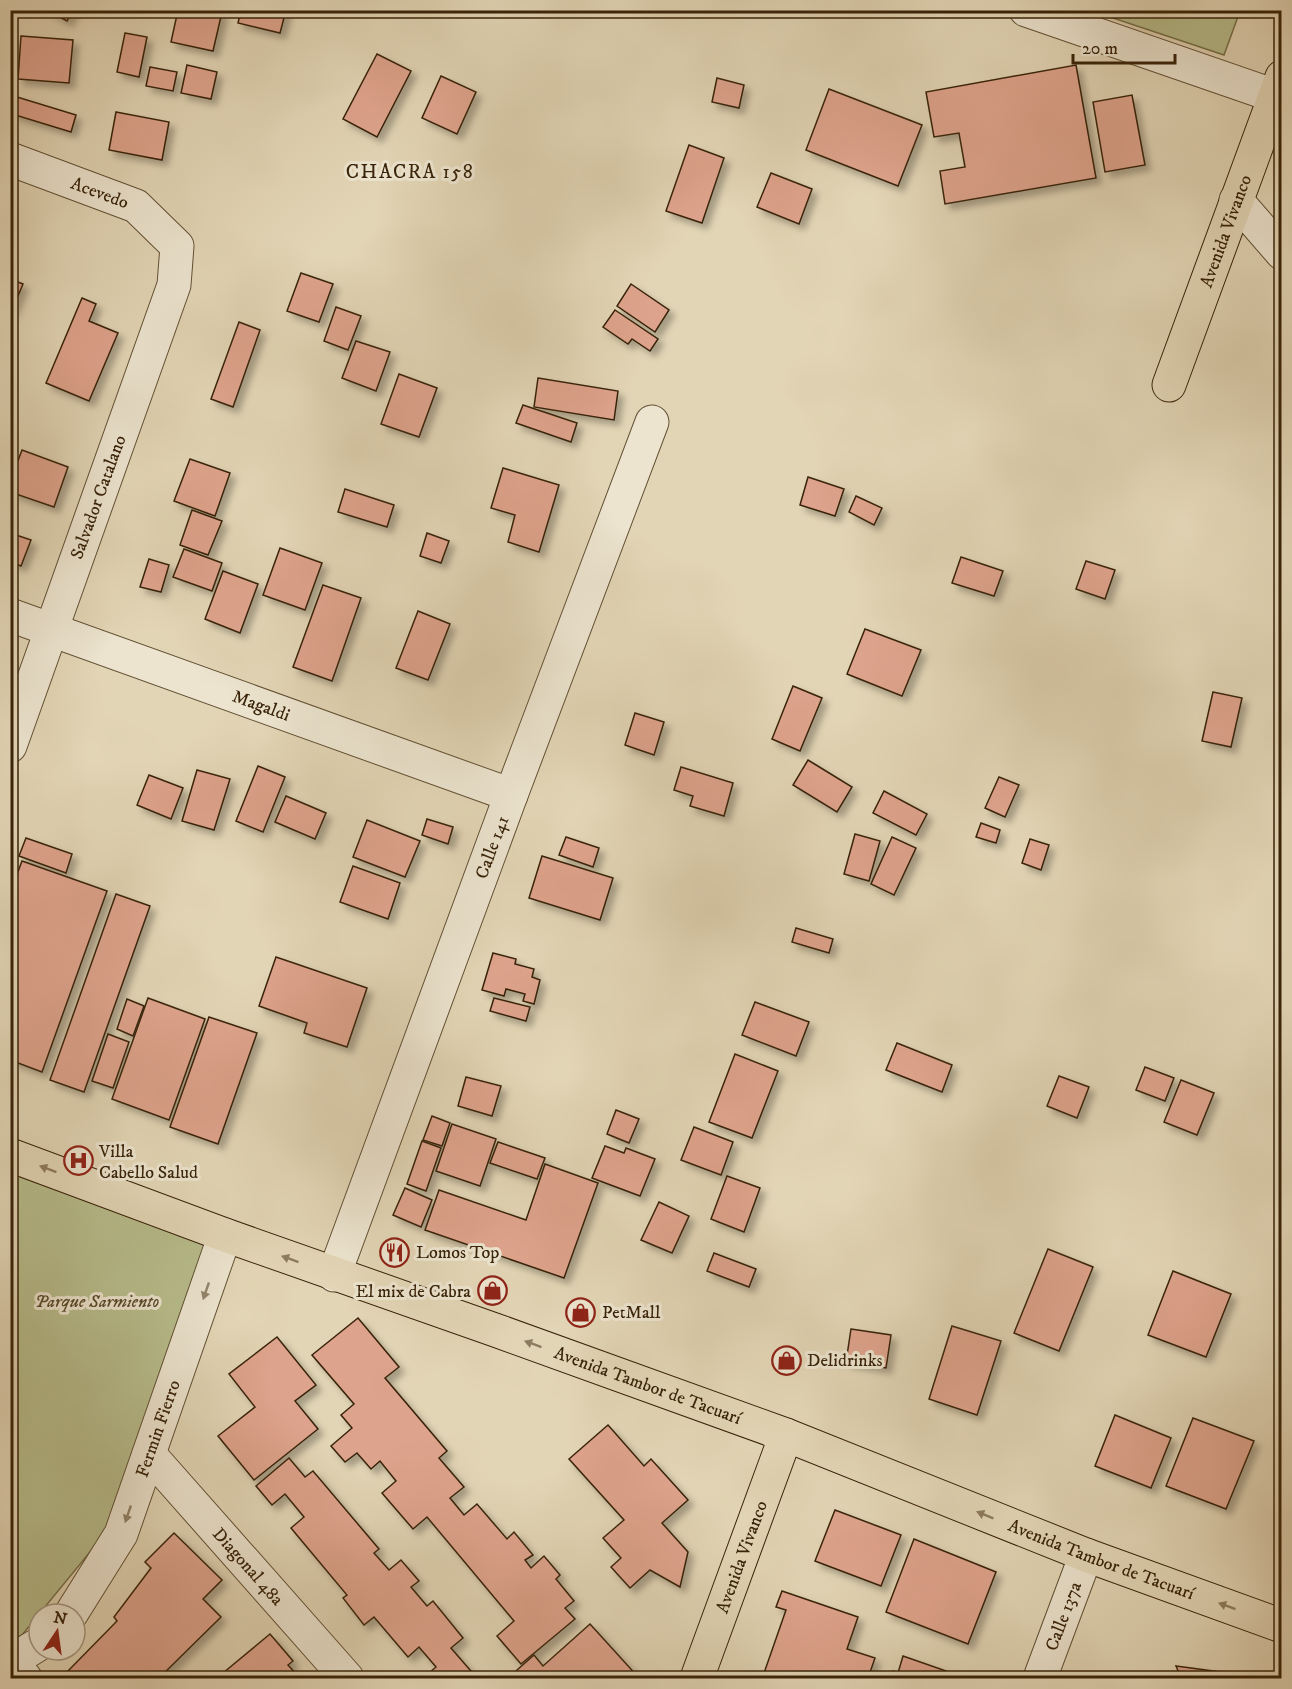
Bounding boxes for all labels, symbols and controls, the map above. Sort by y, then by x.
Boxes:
scale bar [1073,27,1175,65]
text: 20 m [1082,38,1118,60]
district label: CHACRA 158 [346,160,474,185]
street label: Avenida Vivanco [1196,172,1257,291]
street label: Acevedo [68,173,132,214]
street label: Salvador Catalano [66,432,132,562]
street label: Magaldi [229,686,293,727]
street label: Calle 141 [471,813,514,882]
place label: Villa Cabello Salud [98,1141,198,1184]
hospital icon: Villa Cabello Salud [62,1145,94,1177]
one-way arrow [39,1163,57,1173]
restaurant icon: Lomos Top [379,1236,411,1268]
place label: Lomos Top [416,1242,499,1264]
one-way arrow [281,1253,299,1263]
shop icon: El mix de Cabra [476,1275,508,1307]
place label: El mix de Cabra [356,1281,471,1303]
one-way arrow [200,1282,210,1300]
park label: Parque Sarmiento [35,1291,160,1313]
shop icon: PetMall [565,1296,597,1328]
place label: PetMall [602,1302,661,1324]
one-way arrow [524,1338,542,1348]
street label: Avenida Tambor de Tacuarí [551,1342,745,1430]
shop icon: Delidrinks [770,1344,802,1376]
place label: Delidrinks [807,1350,883,1372]
street label: Fermin Fierro [132,1377,186,1480]
street label: Avenida Vivanco [712,1498,773,1617]
one-way arrow [123,1506,133,1524]
one-way arrow [976,1510,994,1520]
street label: Avenida Tambor de Tacuarí [1005,1515,1198,1606]
street label: Diagonal 48a [207,1524,288,1611]
street label: Calle 137a [1041,1579,1087,1654]
one-way arrow [1217,1601,1235,1611]
north arrow [27,1602,87,1662]
text: N [51,1607,69,1630]

